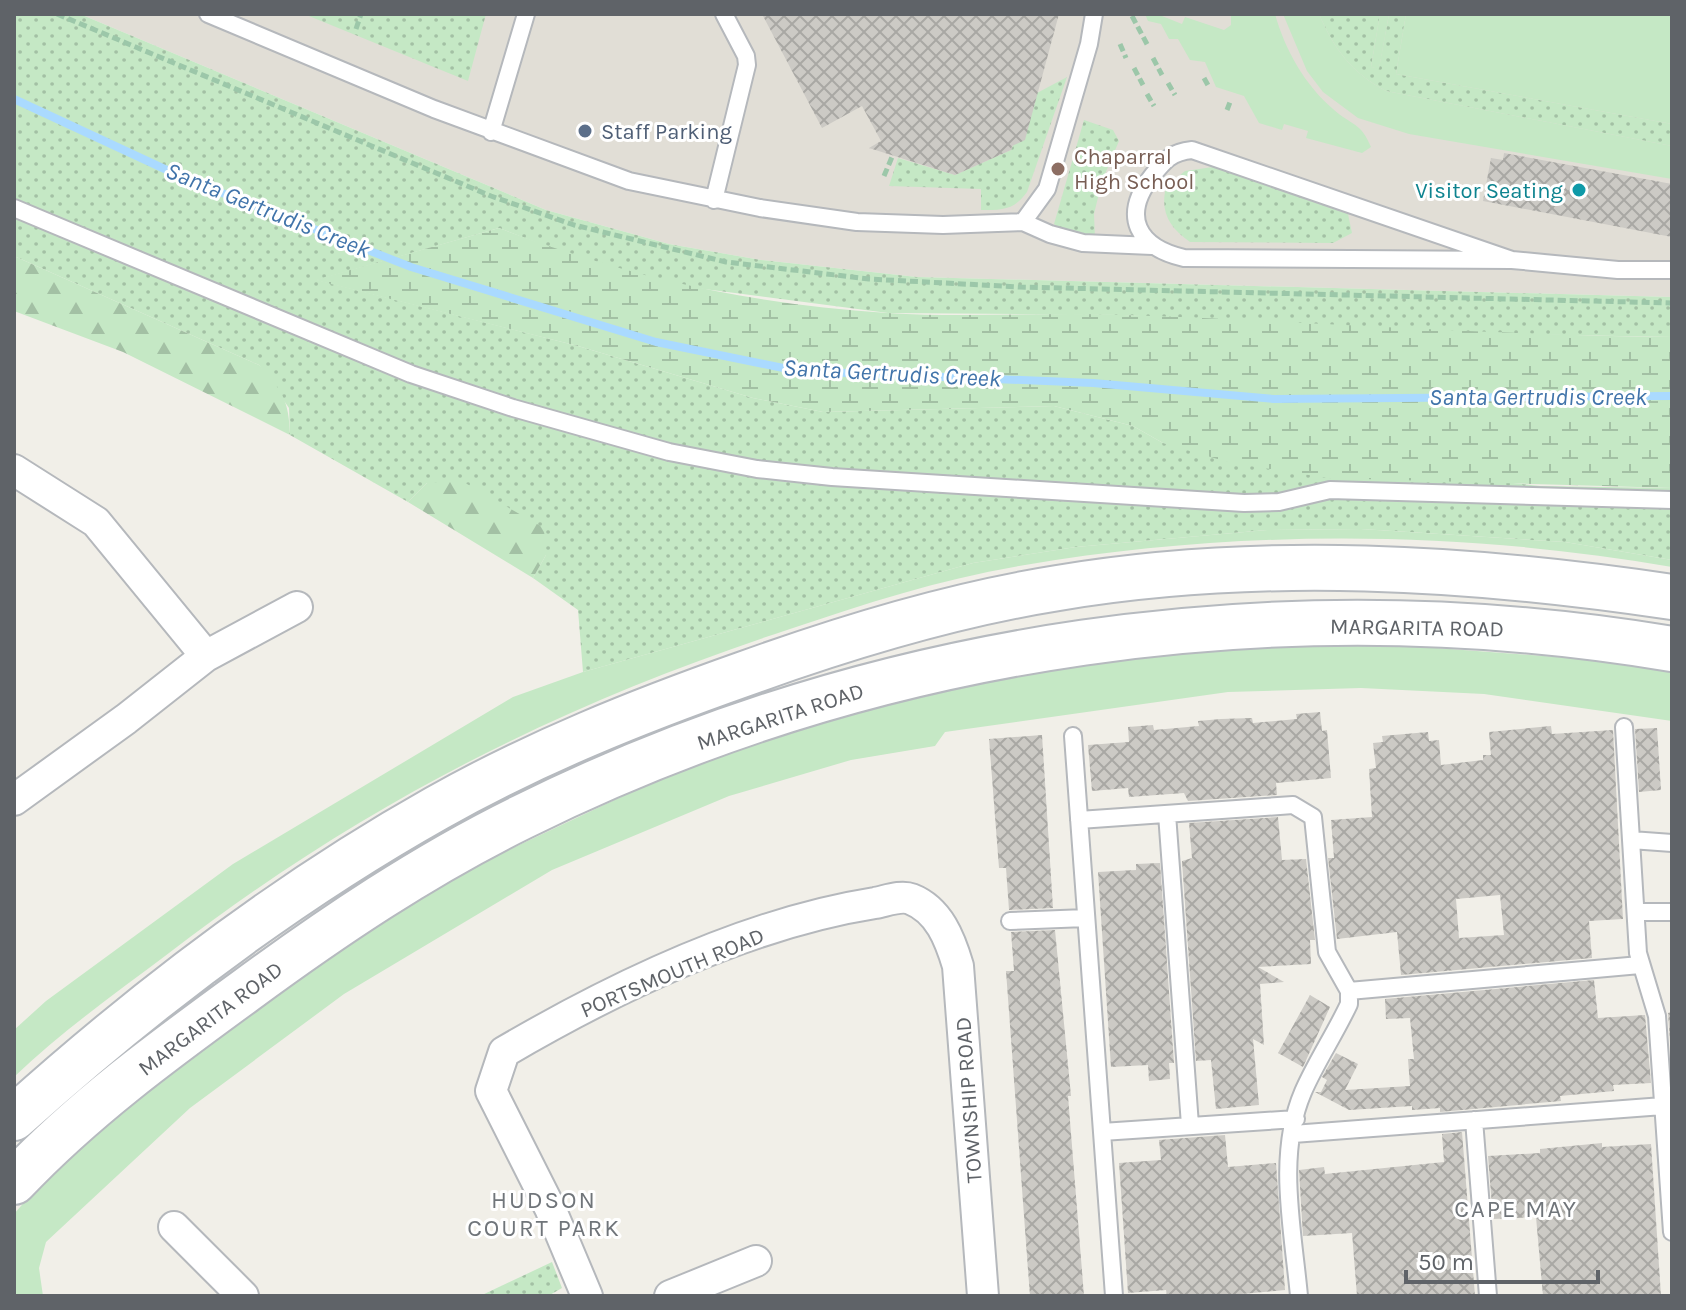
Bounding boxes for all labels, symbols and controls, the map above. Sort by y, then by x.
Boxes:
place label: Staff Parking [601,119,732,145]
marker: Staff Parking [576,122,594,140]
place label: Chaparral High School [1074,144,1194,195]
water label: Santa Gertrudis Creek [162,156,375,264]
marker: Chaparral High School [1049,160,1067,178]
place label: Visitor Seating [1415,178,1564,204]
marker: Visitor Seating [1570,181,1588,199]
water label: Santa Gertrudis Creek [782,353,1002,393]
water label: Santa Gertrudis Creek [1429,383,1648,411]
street label: MARGARITA ROAD [1330,613,1504,643]
street label: MARGARITA ROAD [694,678,867,756]
street label: PORTSMOUTH ROAD [577,922,768,1023]
street label: MARGARITA ROAD [133,956,288,1082]
street label: TOWNSHIP ROAD [950,1016,988,1184]
district label: HUDSON COURT PARK [467,1186,621,1242]
district label: CAPE MAY [1454,1195,1578,1223]
scale bar [1406,1234,1598,1284]
text: 50 m [1418,1248,1474,1276]

